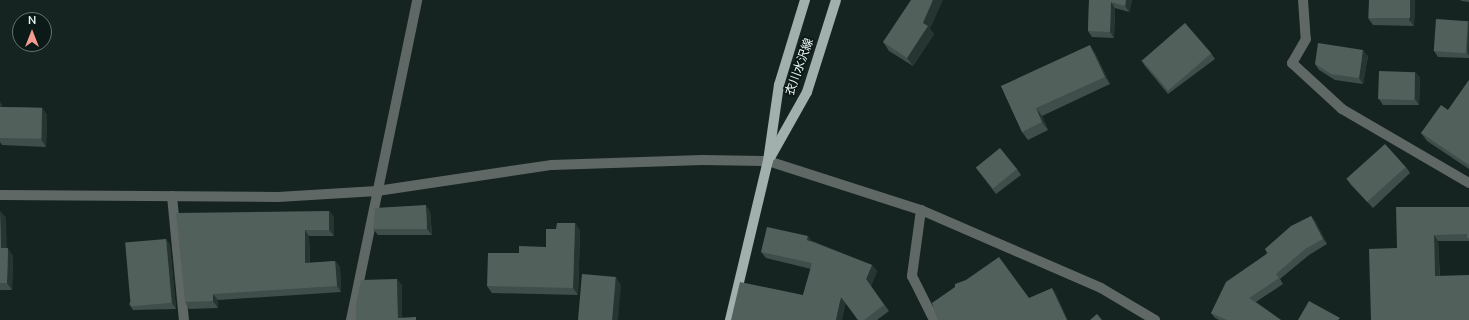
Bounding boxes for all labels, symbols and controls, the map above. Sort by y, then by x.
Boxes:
north arrow [12,12,52,52]
text: N [28,13,36,28]
street label: 衣川水沢線 [783,36,817,98]

